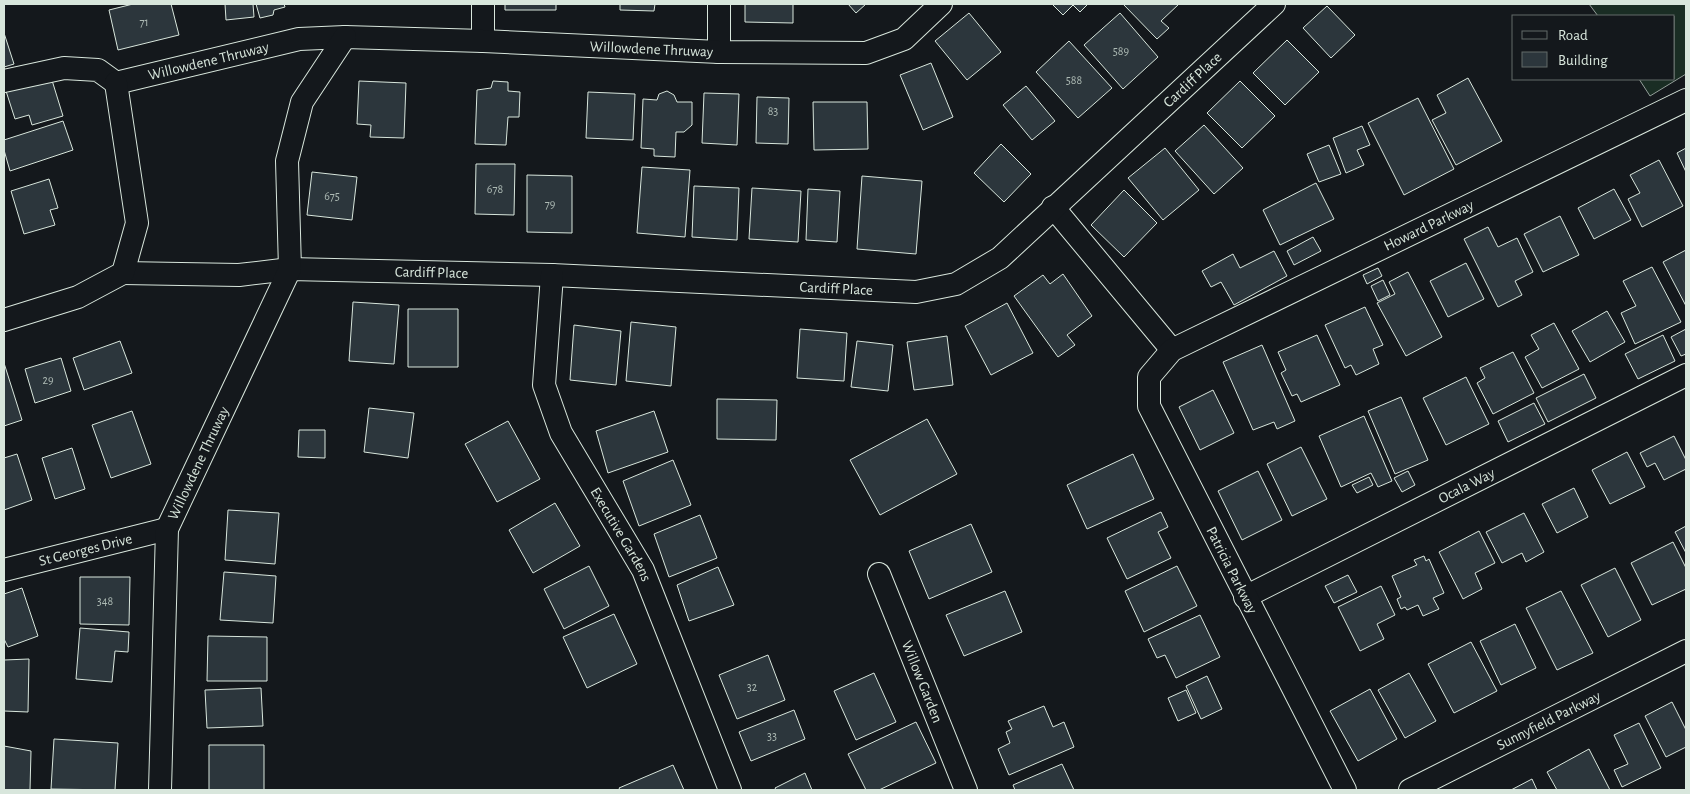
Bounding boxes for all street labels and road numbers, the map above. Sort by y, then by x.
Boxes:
street label: Willowdene Thruway [147,39,271,83]
street label: Willowdene Thruway [589,39,714,60]
street label: Cardiff Place [1161,50,1225,111]
street label: Howard Parkway [1382,197,1477,254]
street label: Cardiff Place [395,264,469,281]
street label: Cardiff Place [799,280,873,298]
street label: Willowdene Thruway [165,404,232,522]
street label: Ocala Way [1436,465,1498,506]
street label: Executive Gardens [587,485,654,583]
street label: Patricia Parkway [1203,524,1260,617]
street label: St Georges Drive [37,531,134,569]
street label: Willow Garden [899,639,945,725]
street label: Sunnyfield Parkway [1494,688,1604,753]

